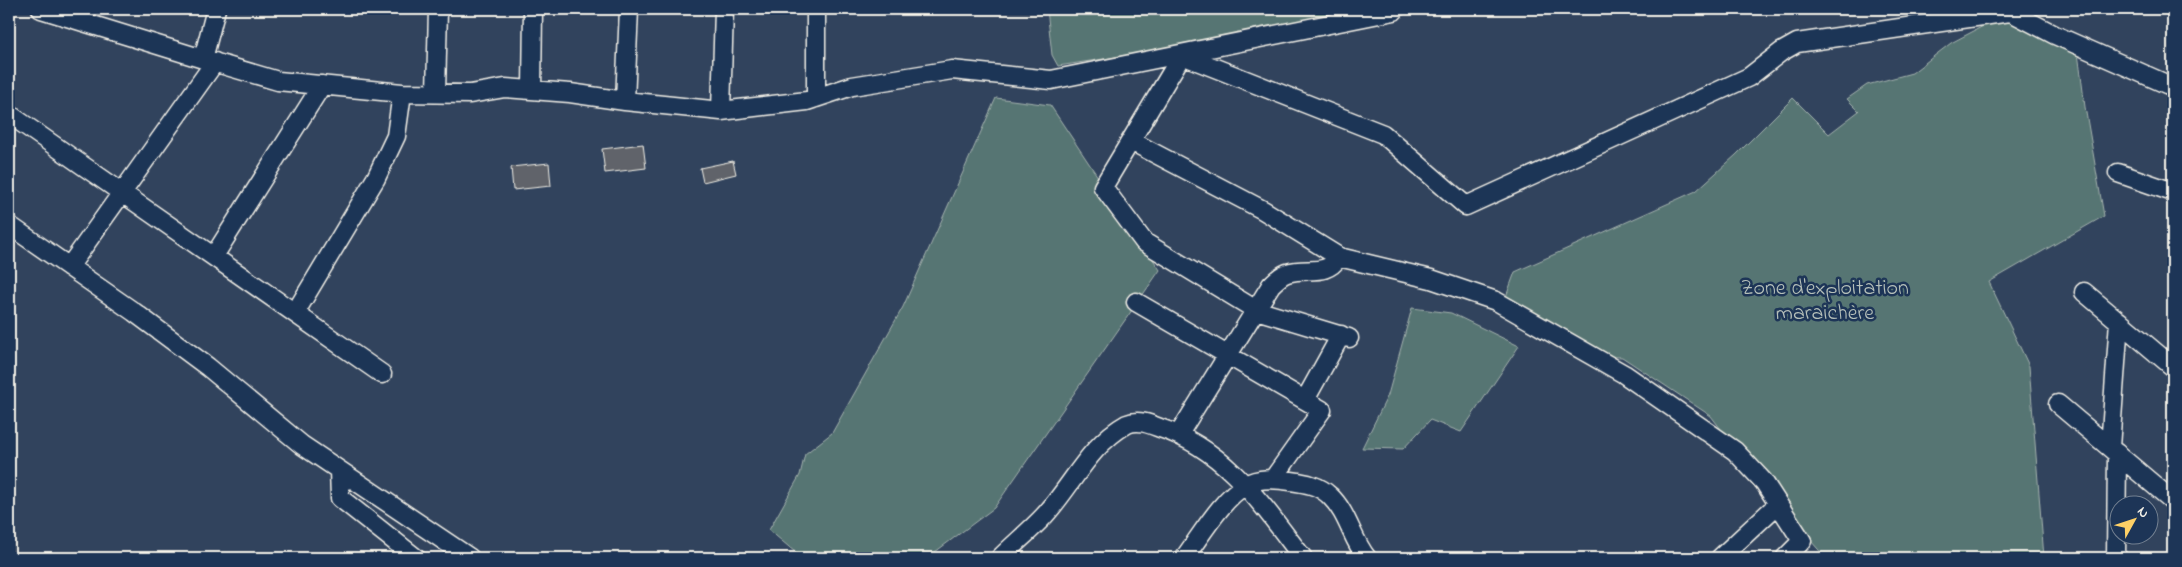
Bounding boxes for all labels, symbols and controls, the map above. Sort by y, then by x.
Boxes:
park label: Zone d'exploitation maraichère [1741,273,1909,330]
north arrow [2110,494,2160,544]
text: N [2132,502,2154,523]

